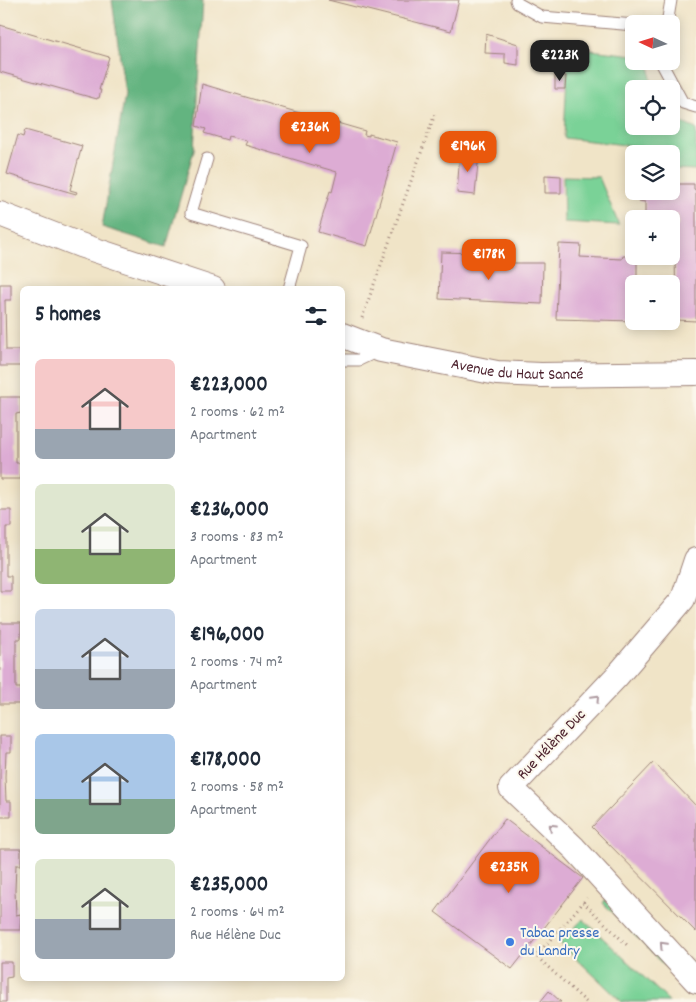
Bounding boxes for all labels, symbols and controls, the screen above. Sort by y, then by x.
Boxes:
north arrow [625,15,680,70]
map controls [625,15,680,330]
pin: €223K [525,39,595,82]
text: €223K [541,44,579,67]
button: locate [625,80,680,135]
pin: €236K [275,112,345,154]
text: €236K [291,116,329,139]
pin: €196K [433,130,503,173]
text: €196K [451,135,486,158]
button: layers [625,145,680,200]
button: + [625,210,680,265]
pin: €178K [454,238,524,281]
text: €178K [473,243,505,266]
button: − [625,275,680,330]
text: 5 homes [35,301,101,331]
icon: filters [302,302,330,330]
street label: Avenue du Haut Sancé [449,353,584,387]
text: €223,000 [190,371,268,401]
icon: home [75,379,135,439]
text: 2 rooms · 62 m² [190,401,285,424]
text: Apartment [190,424,257,447]
text: €236,000 [190,496,269,526]
icon: home [75,504,135,564]
text: 3 rooms · 83 m² [190,526,284,549]
text: Apartment [190,549,257,572]
text: €196,000 [190,621,265,651]
icon: home [75,629,135,689]
text: 2 rooms · 74 m² [190,651,283,674]
text: Apartment [190,674,257,697]
one-way arrow [590,695,599,704]
street label: Rue Hélène Duc [512,704,592,786]
text: €178,000 [190,746,261,776]
icon: home [75,754,135,814]
text: 2 rooms · 58 m² [190,776,284,799]
text: Apartment [190,799,257,822]
one-way arrow [548,824,557,833]
pin: €235K [474,852,544,894]
text: €235K [490,856,528,879]
text: €235,000 [190,871,268,901]
icon: home [75,879,135,939]
text: 2 rooms · 64 m² [190,901,285,924]
place label: Tabac presse du Landry [520,922,599,963]
text: Rue Hélène Duc [190,924,281,947]
marker: Tabac presse du Landry [504,936,516,948]
one-way arrow [660,942,669,951]

